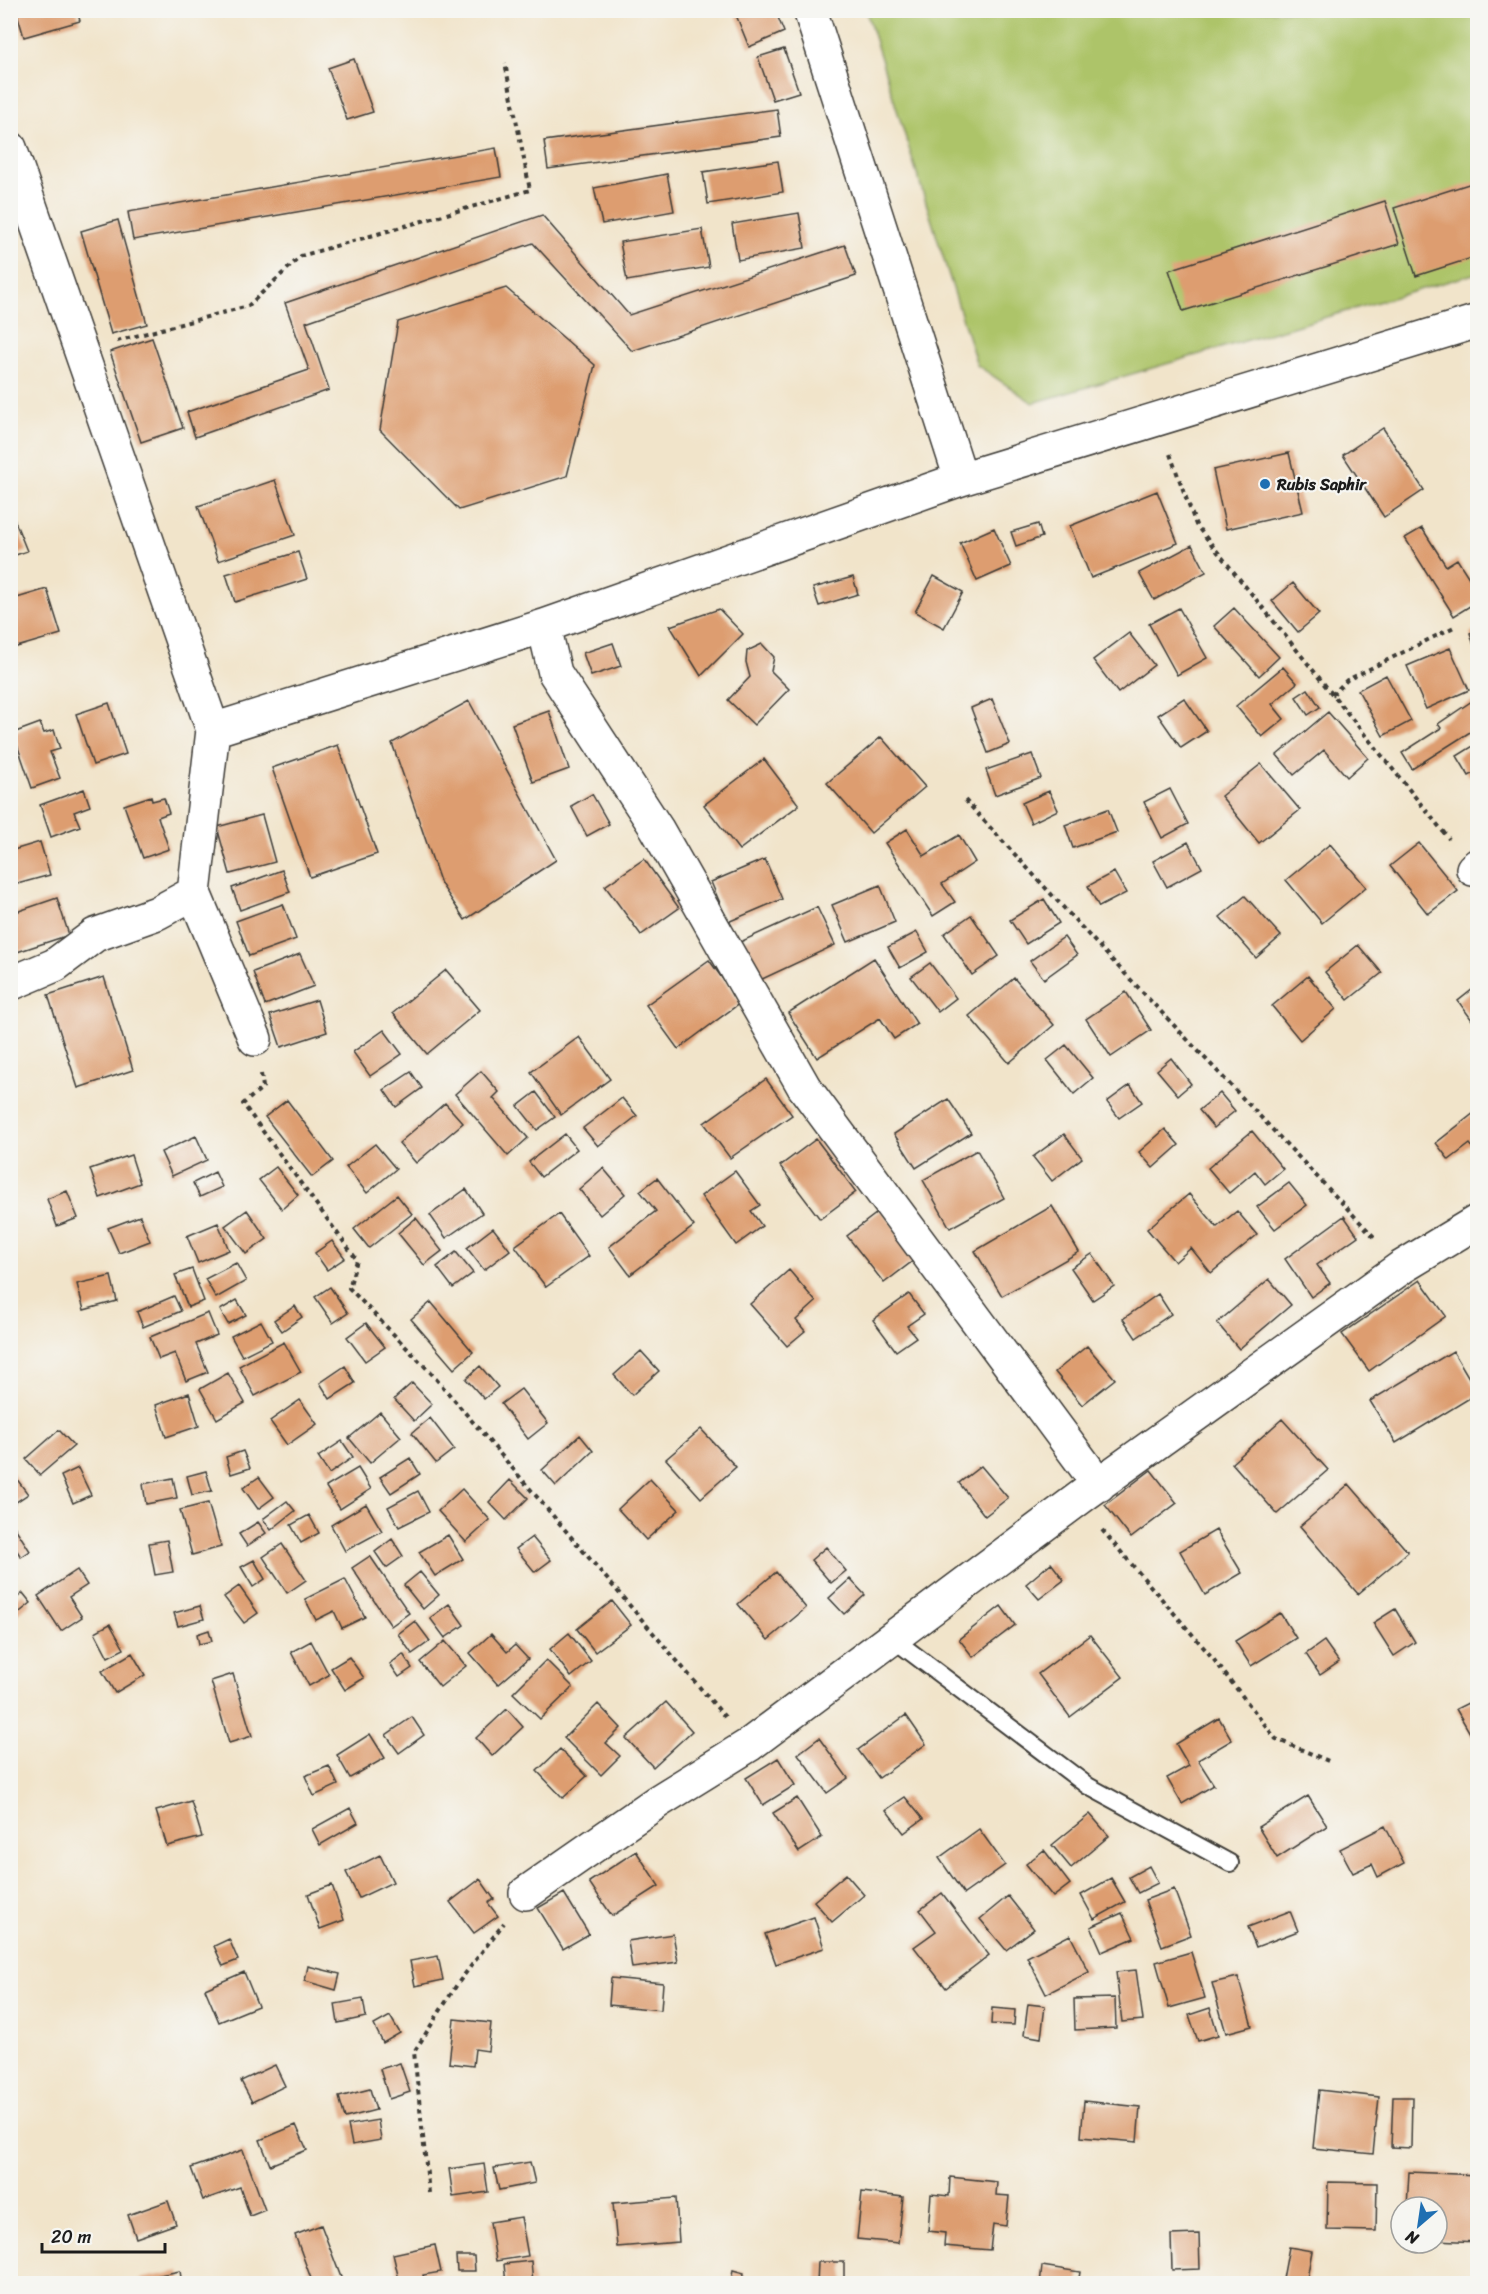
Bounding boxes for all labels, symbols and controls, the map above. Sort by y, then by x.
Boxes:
place label: Rubis Saphir [1276,470,1367,499]
marker: Rubis Saphir [1258,477,1272,491]
north arrow [1389,2195,1449,2255]
scale bar [42,2216,165,2254]
text: 20 m [51,2221,91,2253]
text: N [1399,2222,1425,2254]

